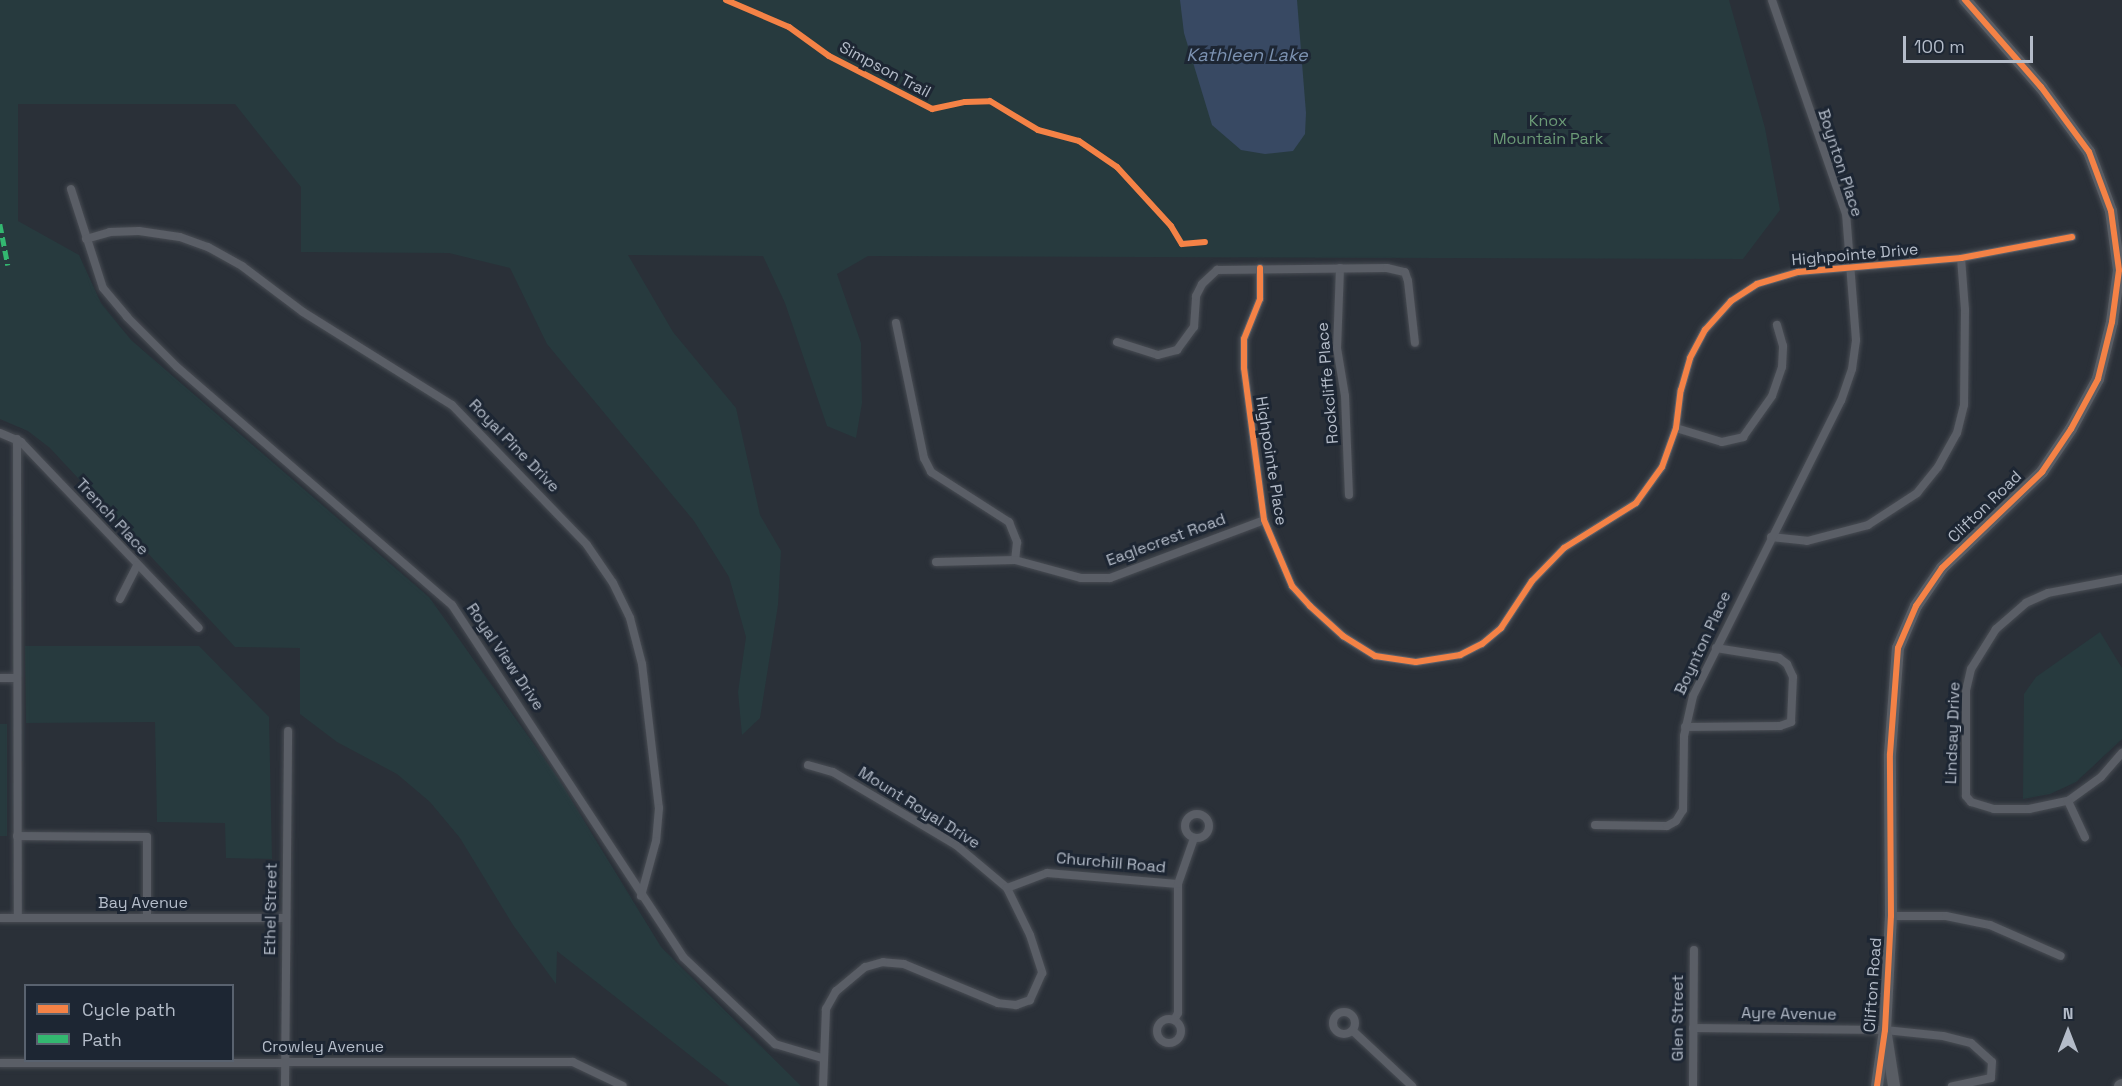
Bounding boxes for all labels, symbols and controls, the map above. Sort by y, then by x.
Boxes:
scale bar [1906,24,2036,62]
text: 100 m [1914,35,1965,58]
street label: Simpson Trail [836,38,934,102]
water label: Kathleen Lake [1186,44,1308,66]
street label: Boynton Place [1814,107,1866,219]
park label: Knox Mountain Park [1493,111,1603,149]
street label: Highpointe Drive [1791,240,1919,270]
street label: Rockcliffe Place [1313,321,1343,445]
street label: Royal Pine Drive [465,395,563,497]
street label: Highpointe Place [1251,395,1291,527]
street label: Clifton Road [1944,467,2026,547]
street label: Trench Place [71,475,153,559]
street label: Eaglecrest Road [1104,510,1228,570]
street label: Boynton Place [1671,588,1735,698]
street label: Royal View Drive [462,600,548,714]
street label: Lindsay Drive [1942,682,1964,784]
street label: Mount Royal Drive [855,763,983,853]
street label: Churchill Road [1055,849,1167,877]
street label: Ethel Street [261,863,281,955]
street label: Bay Avenue [98,893,188,913]
street label: Clifton Road [1860,937,1886,1033]
street label: Glen Street [1668,975,1688,1061]
legend [24,984,234,1062]
text: Cycle path [82,998,176,1021]
north arrow [2038,1002,2098,1062]
text: N [2063,1003,2073,1024]
street label: Ayre Avenue [1741,1004,1837,1024]
text: Path [82,1028,122,1051]
street label: Crowley Avenue [262,1037,384,1057]

